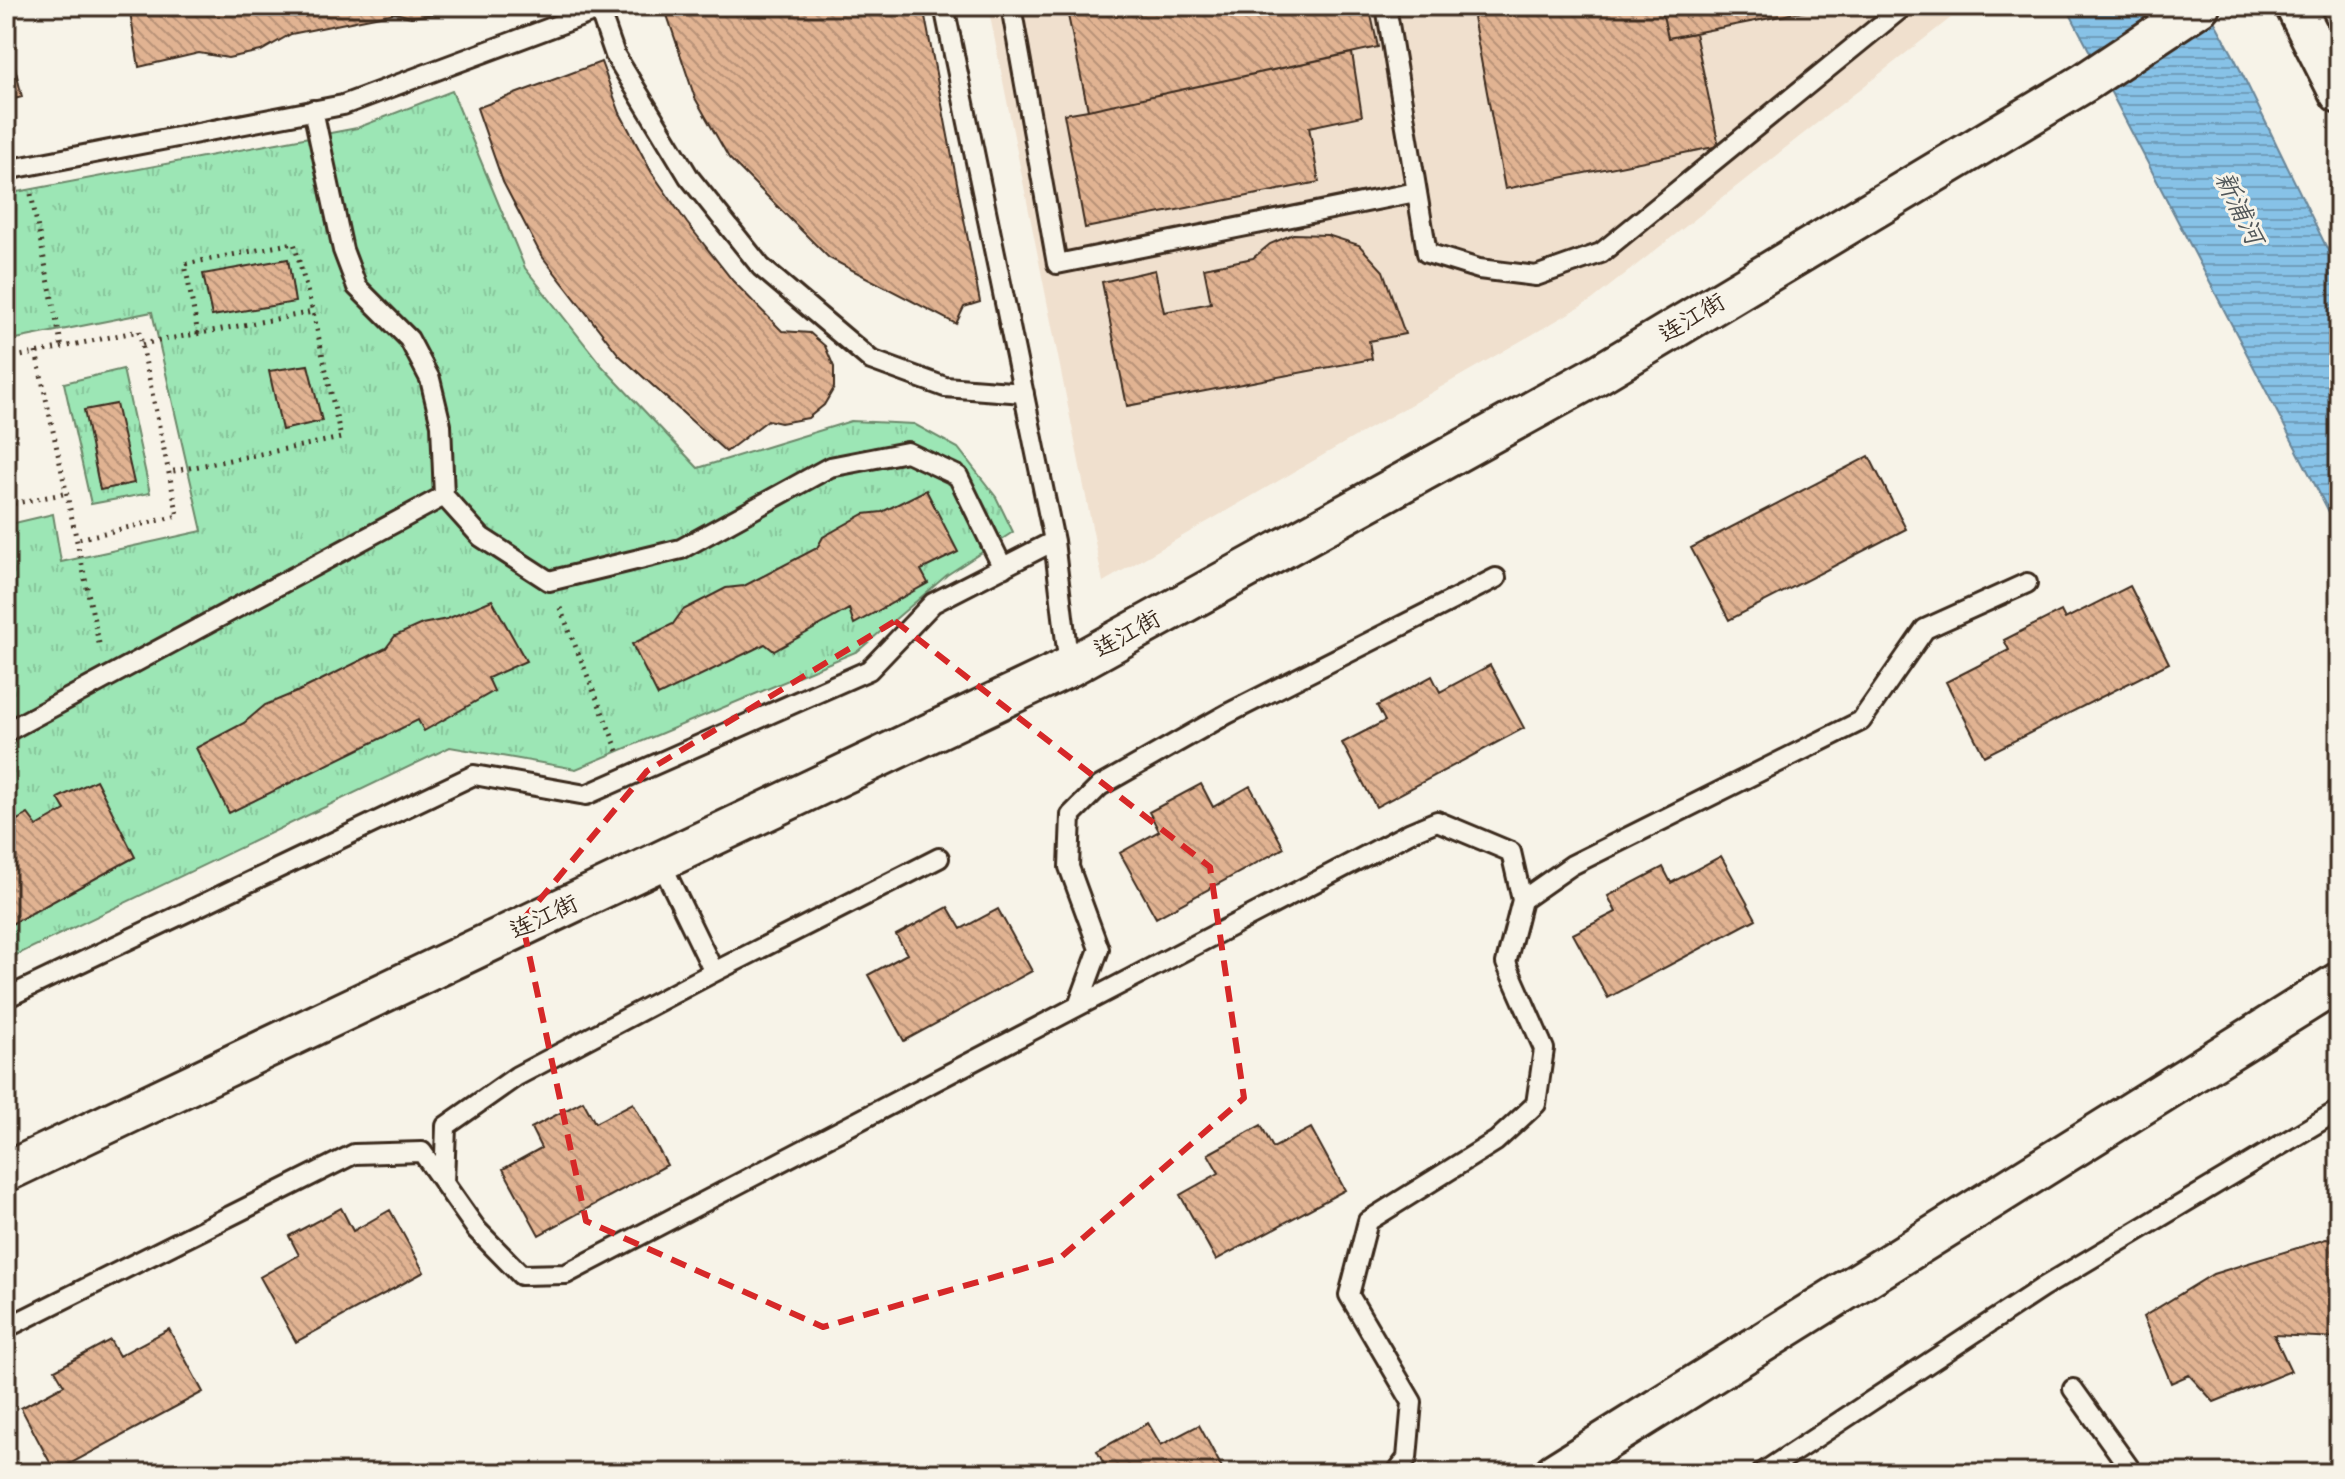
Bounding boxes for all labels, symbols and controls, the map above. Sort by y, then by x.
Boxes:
water label: 新浦河 [2208,166,2272,254]
street label: 连江街 [1654,287,1730,349]
street label: 连江街 [1088,604,1166,664]
street label: 连江街 [505,889,583,945]

